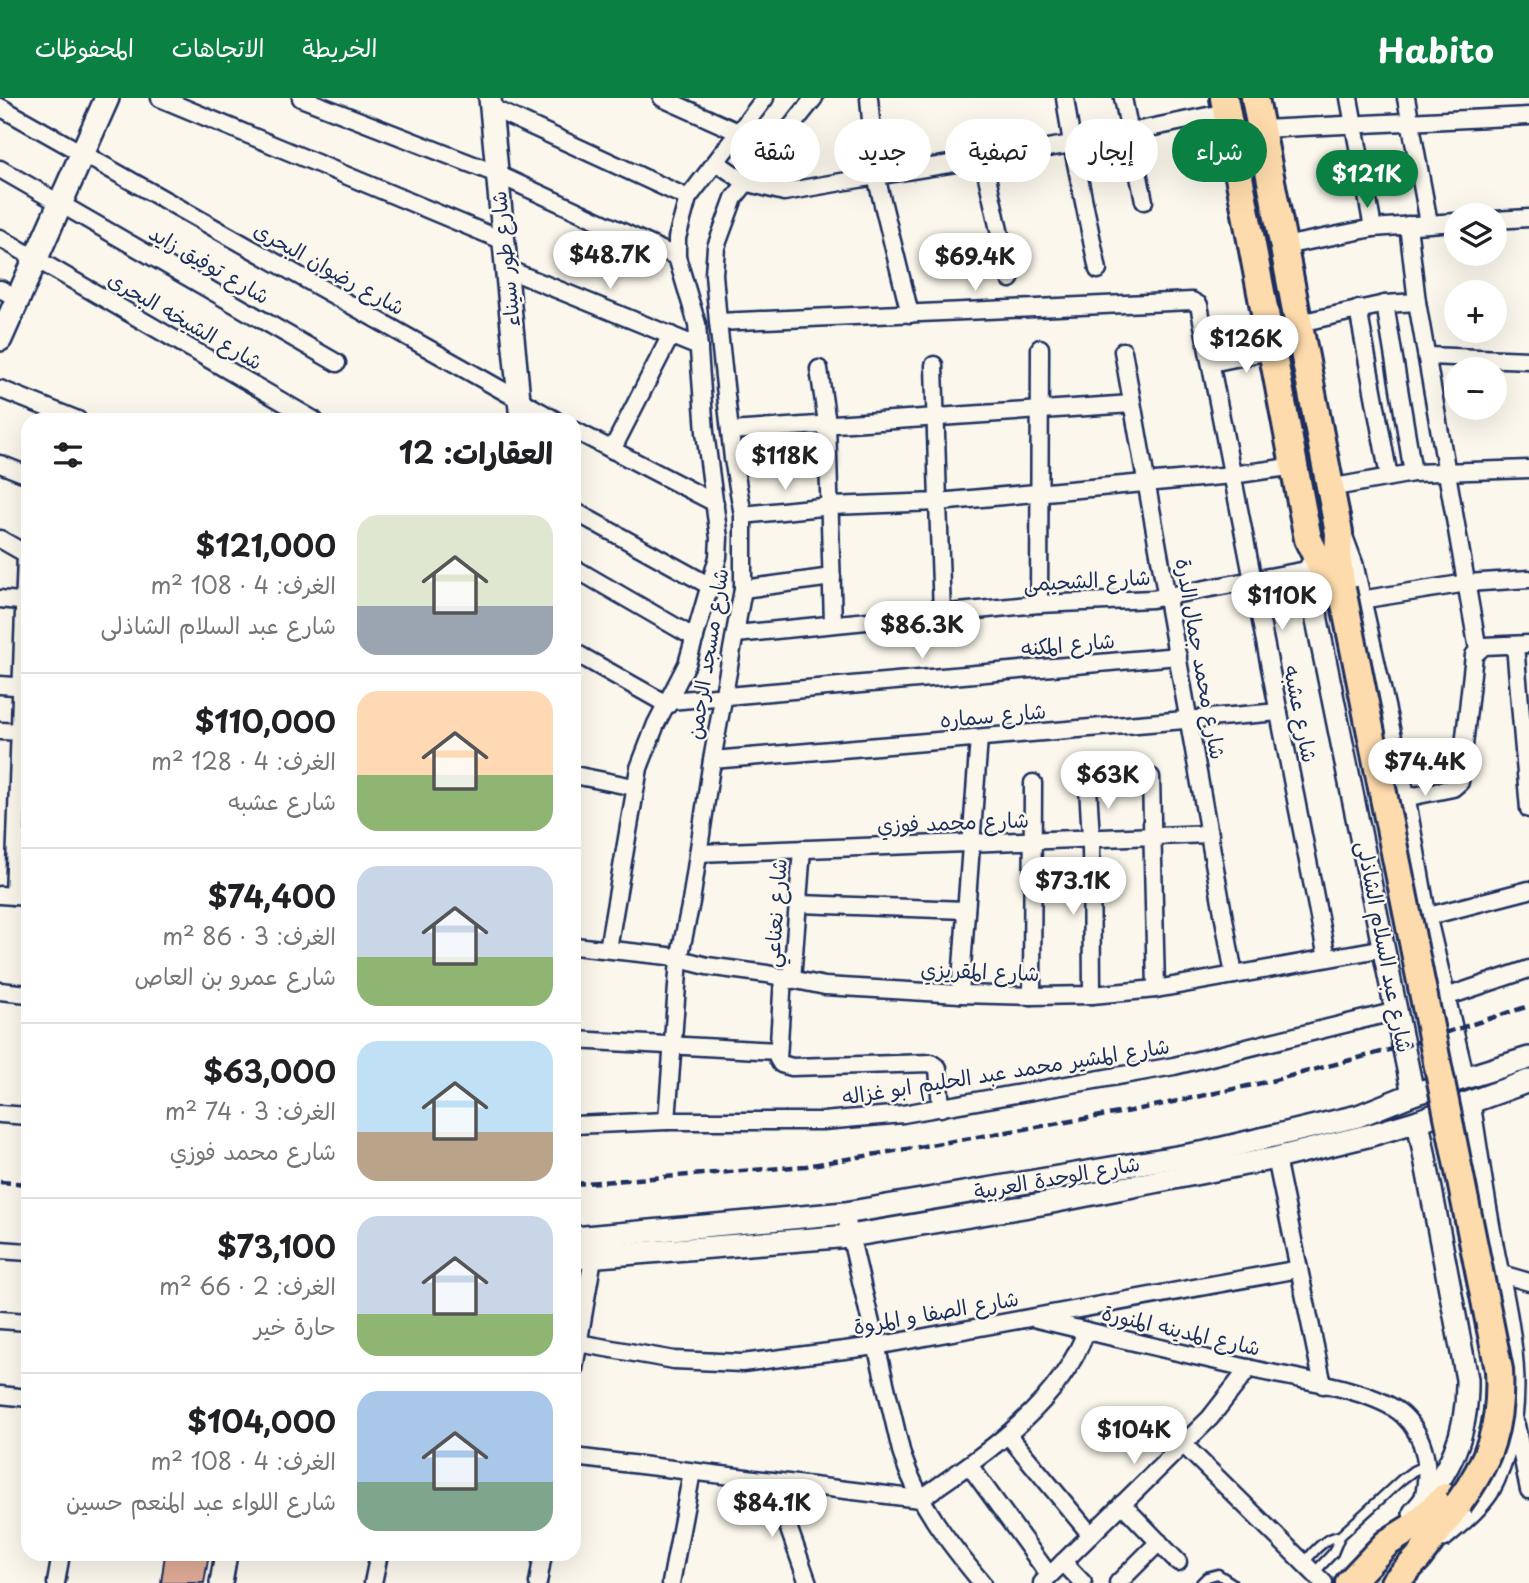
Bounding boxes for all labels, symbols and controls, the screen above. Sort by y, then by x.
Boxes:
text: Habito [1378,24,1494,74]
text: المحفوظات [35,29,134,65]
text: الاتجاهات [172,29,265,65]
text: الخريطة [303,29,377,65]
chip: شقة [730,119,820,182]
chip: جديد [834,119,931,182]
chip: تصفية [945,119,1051,182]
chip: إيجار [1065,119,1158,182]
chip: شراء [1172,119,1267,182]
pin: $121K [1318,150,1416,210]
text: $121K [1332,155,1402,190]
street label: شارع طور سيناء [481,190,528,329]
map controls [1444,203,1507,420]
button: layers [1444,203,1507,266]
street label: شارع رضوان البحرى [248,212,411,323]
street label: شارع توفيق زايد [143,216,276,312]
pin: $48.7K [553,232,667,291]
pin: $69.4K [918,234,1032,293]
text: $48.7K [569,236,651,271]
text: $69.4K [935,238,1015,273]
street label: شارع الشيخه البحرى [102,262,269,377]
button: + [1444,280,1507,343]
pin: $126K [1197,316,1295,375]
text: $126K [1209,320,1283,355]
button: − [1444,357,1507,420]
text: العقارات: 12 [399,429,553,474]
pin: $118K [736,432,834,492]
icon: filters [49,436,87,474]
text: $118K [751,437,819,472]
text: $121,000 [196,522,336,567]
icon: home [413,543,497,627]
street label: شارع محمد جمال الدرة [1168,556,1235,762]
street label: شارع الشحيمى [1022,560,1152,599]
street label: شارع مسجد الرحمن [677,566,736,742]
text: الغرف: 4 · 108 m² [150,567,336,602]
pin: $110K [1233,573,1331,632]
text: $110K [1247,577,1317,612]
pin: $86.3K [865,602,979,661]
text: $86.3K [880,606,964,641]
text: شارع عبد السلام الشاذلى [101,607,336,642]
street label: شارع المكنه [1020,623,1116,664]
street label: شارع عشبه [1276,662,1327,765]
street label: شارع سماره [938,693,1047,736]
text: $110,000 [195,698,336,743]
icon: home [413,719,497,803]
pin: $74.4K [1368,738,1482,798]
text: الغرف: 4 · 128 m² [151,743,336,778]
text: $74.4K [1384,743,1466,778]
pin: $63K [1067,752,1149,811]
text: $63K [1077,756,1139,791]
text: شارع عشبه [228,783,336,818]
street label: شارع محمد فوزي [876,802,1029,841]
street label: شارع عبد السلام الشاذلى [1348,838,1422,1056]
street label: شارع نعناعي [754,857,799,969]
pin: $73.1K [1016,858,1130,917]
text: $73.1K [1035,862,1111,897]
text: $74,400 [208,873,336,918]
icon: home [413,894,497,978]
text: الغرف: 3 · 86 m² [162,918,336,953]
street label: شارع المقريزي [920,952,1040,989]
text: شارع عمرو بن العاص [135,958,336,993]
street label: شارع المشير محمد عبد الحليم ابو غزاله [840,1028,1172,1114]
text: $63,000 [203,1048,336,1093]
icon: home [413,1069,497,1153]
text: الغرف: 3 · 74 m² [165,1093,336,1128]
text: شارع محمد فوزي [170,1133,336,1168]
street label: شارع الوحدة العربية [971,1146,1142,1207]
text: $73,100 [217,1223,336,1268]
icon: home [413,1244,497,1328]
text: الغرف: 2 · 66 m² [159,1268,336,1303]
street label: شارع الصفا و المروة [850,1281,1021,1342]
street label: شارع المدينه المنورة [1099,1295,1264,1364]
text: حارة خير [254,1308,336,1343]
text: $104,000 [188,1398,336,1443]
pin: $104K [1085,1406,1183,1466]
text: $104K [1097,1411,1171,1446]
icon: home [413,1419,497,1503]
text: الغرف: 4 · 108 m² [150,1443,336,1478]
pin: $84.1K [715,1480,829,1539]
text: شارع اللواء عبد المنعم حسين [66,1483,336,1518]
text: $84.1K [733,1484,811,1519]

